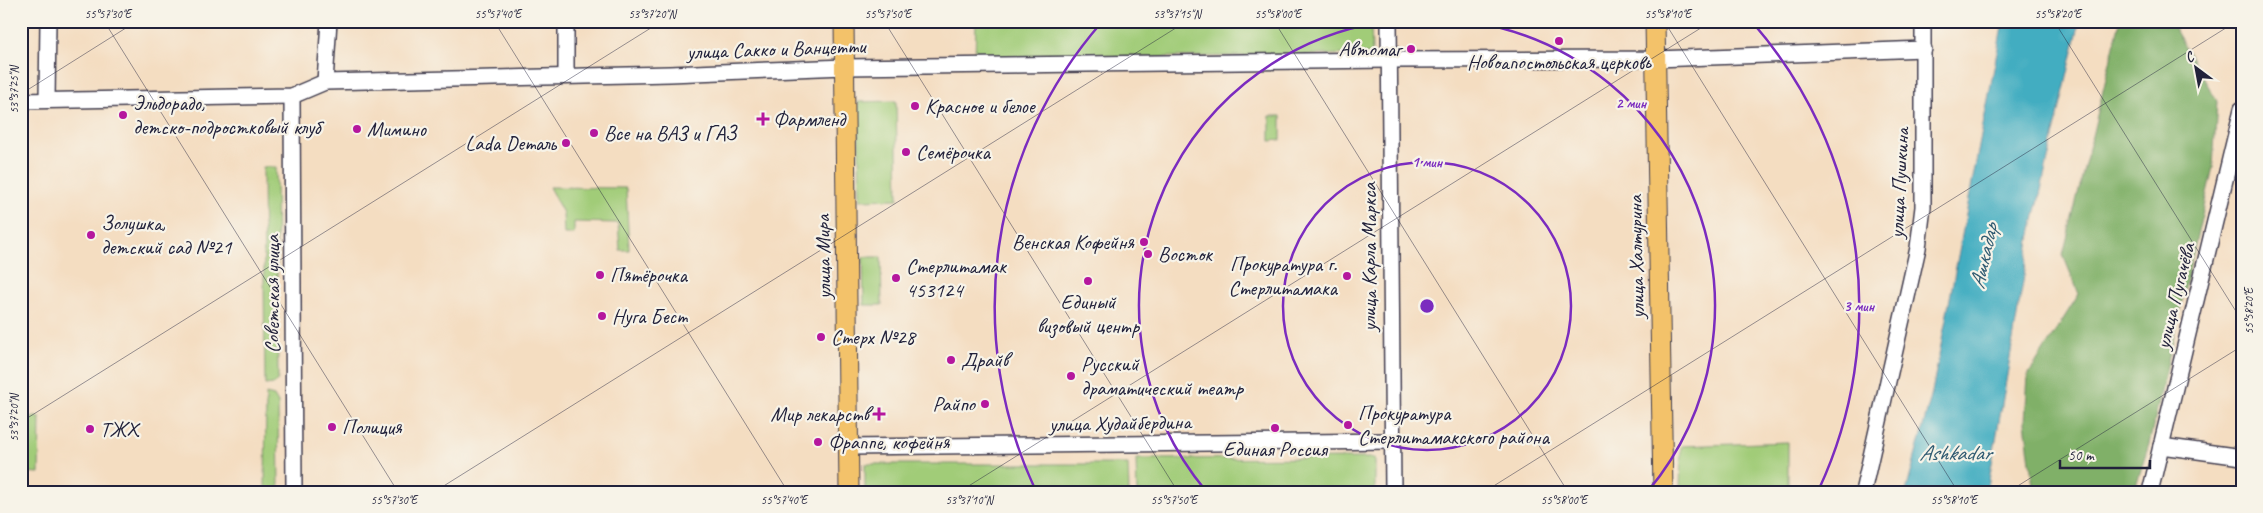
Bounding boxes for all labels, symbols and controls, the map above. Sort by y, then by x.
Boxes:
text: 55°57'30"E [85,6,133,22]
text: 55°57'40"E [475,6,523,22]
text: 53°37'20"N [628,6,677,22]
text: 55°57'50"E [865,6,913,22]
text: 53°37'15"N [1153,6,1202,22]
text: 55°58'00"E [1255,6,1303,22]
text: 55°58'10"E [1645,6,1693,22]
text: 55°58'20"E [2035,6,2083,22]
street label: улица Сакко и Ванцетти [684,33,868,65]
marker: Новоапостольская церковь [1553,35,1565,47]
place label: Автомаг [1339,36,1404,62]
north arrow [2170,42,2220,92]
marker: Автомаг [1405,43,1417,55]
text: С [2182,47,2199,66]
place label: Новоапостольская церковь [1467,49,1652,75]
text: 53°37'25"N [6,65,22,114]
place label: Эльдорадо, детско-подростковый клуб [133,90,325,140]
place label: Красное и белое [925,93,1037,119]
text: 2 мин [1616,94,1648,113]
marker: Красное и белое [909,100,921,112]
place label: Фармленд [773,106,847,132]
marker: Эльдорадо, детско-подростковый клуб [117,109,129,121]
marker: Фармленд [757,113,769,125]
place label: Мимино [367,116,427,142]
place label: Все на ВАЗ и ГАЗ [604,120,738,146]
marker: Мимино [351,123,363,135]
street label: улица Пушкина [1883,125,1915,241]
marker: Все на ВАЗ и ГАЗ [588,127,600,139]
place label: Lada Dеталь [465,130,558,156]
marker: Lada Dеталь [560,137,572,149]
place label: Семёрочка [916,139,991,165]
marker: Семёрочка [900,146,912,158]
text: 1 мин [1412,153,1444,172]
street label: улица Карла Маркса [1356,181,1382,334]
street label: улица Халтурина [1622,193,1650,321]
place label: Золушка, детский сад №21 [101,210,233,260]
street label: улица Мира [809,213,837,301]
water label: Ашкадар [1963,218,2006,292]
marker: Золушка, детский сад №21 [85,229,97,241]
place label: Венская Кофейня [1012,229,1135,255]
street label: Советская улица [259,233,285,353]
marker: Венская Кофейня [1138,236,1150,248]
street label: улица Пугачёва [2149,238,2201,354]
place label: Восток [1158,241,1213,267]
marker: Восток [1142,248,1154,260]
place label: Прокуратура г. Стерлитамака [1229,251,1339,301]
place label: Стерлитамак 453124 [906,253,1007,303]
place label: Пятёрочка [610,262,689,288]
marker: Пятёрочка [594,269,606,281]
marker: Прокуратура г. Стерлитамака [1341,270,1353,282]
marker: Стерлитамак 453124 [890,272,902,284]
marker: Единый визовый центр [1082,275,1094,287]
text: 55°58'20"E [2241,286,2257,334]
place label: Единый визовый центр [1037,289,1140,339]
centre of rings [1418,297,1436,315]
text: 3 мин [1844,297,1876,316]
place label: Нуга Бест [612,303,689,329]
marker: Нуга Бест [596,310,608,322]
place label: Стерх №28 [831,324,918,350]
marker: Стерх №28 [815,331,827,343]
place label: Драйв [961,347,1013,373]
place label: Русский драматический театр [1081,351,1245,401]
marker: Драйв [945,354,957,366]
marker: Русский драматический театр [1065,370,1077,382]
place label: Райпо [933,391,977,417]
text: 53°37'20"N [6,393,22,442]
marker: Райпо [979,398,991,410]
place label: Прокуратура Стерлитамакского района [1358,400,1550,450]
place label: Мир лекарств [771,401,874,427]
marker: Мир лекарств [873,408,885,420]
street label: улица Худайбердина [1047,409,1194,437]
place label: Полиция [342,414,403,440]
place label: ТЖХ [100,416,141,442]
marker: Прокуратура Стерлитамакского района [1342,419,1354,431]
marker: Полиция [326,421,338,433]
marker: Единая Россия [1269,422,1281,434]
marker: ТЖХ [84,423,96,435]
place label: Фраппе, кофейня [828,429,951,455]
marker: Фраппе, кофейня [812,436,824,448]
place label: Единая Россия [1223,436,1329,462]
scale bar [2060,438,2150,470]
water label: Ashkadar [1919,439,1994,467]
text: 50 m [2068,446,2095,465]
text: 55°57'30"E [371,492,419,508]
text: 55°57'40"E [761,492,809,508]
text: 53°37'10"N [945,492,994,508]
text: 55°57'50"E [1151,492,1199,508]
text: 55°58'00"E [1541,492,1589,508]
text: 55°58'10"E [1931,492,1979,508]

